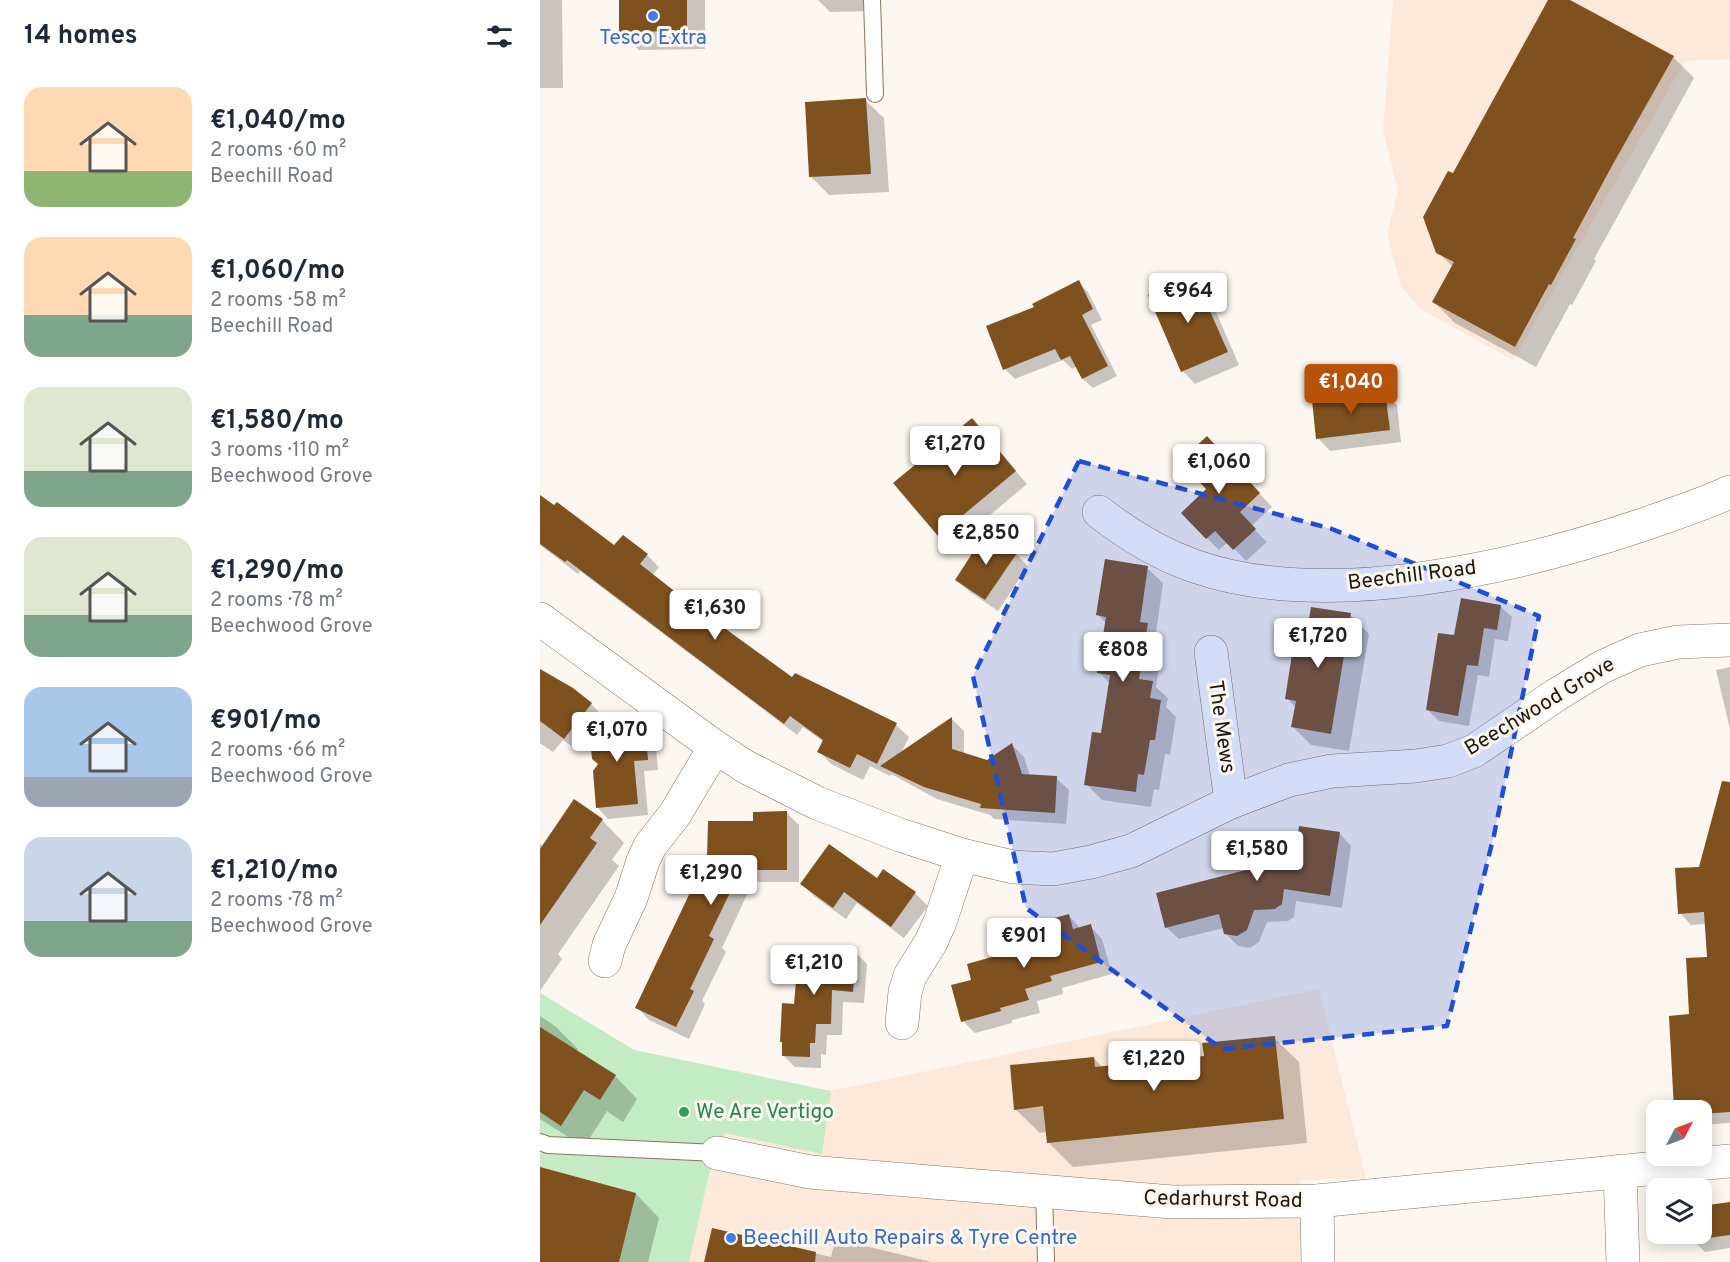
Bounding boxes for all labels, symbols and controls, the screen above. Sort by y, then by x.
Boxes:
marker: Tesco Extra [646,9,660,23]
text: 14 homes [24,20,138,53]
icon: filters [483,20,516,53]
place label: Tesco Extra [599,25,707,52]
text: €1,040/mo [210,105,346,138]
icon: home [72,111,144,183]
text: 2 rooms · 60 m² [210,138,346,164]
text: Beechill Road [210,164,333,190]
text: €1,060/mo [210,255,345,288]
icon: home [72,261,144,333]
pin: €964 [1152,273,1224,324]
text: €964 [1163,279,1213,305]
text: 2 rooms · 58 m² [210,288,346,314]
text: Beechill Road [210,314,333,340]
pin: €1,040 [1302,364,1400,415]
text: €1,040 [1318,370,1384,396]
text: €1,580/mo [210,405,344,438]
icon: home [72,411,144,483]
pin: €1,270 [906,426,1004,477]
text: €1,270 [924,432,986,458]
text: 3 rooms · 110 m² [210,438,349,464]
pin: €1,060 [1170,444,1268,495]
text: €1,060 [1187,450,1251,476]
text: Beechwood Grove [210,464,373,490]
pin: €2,850 [937,515,1035,566]
text: €2,850 [952,521,1020,547]
text: €1,290/mo [210,555,344,588]
street label: Beechill Road [1346,555,1478,597]
icon: home [72,561,144,633]
text: 2 rooms · 78 m² [210,588,343,614]
pin: €1,630 [666,590,764,641]
text: €1,630 [683,596,747,622]
text: Beechwood Grove [210,614,373,640]
pin: €1,720 [1269,618,1367,669]
text: €1,720 [1288,624,1348,650]
pin: €808 [1087,632,1159,683]
text: €808 [1098,638,1148,664]
street label: Beechwood Grove [1460,651,1620,763]
street label: The Mews [1201,679,1241,775]
text: €901/mo [210,705,321,738]
icon: home [72,711,144,783]
pin: €1,070 [568,712,666,763]
text: €1,070 [586,718,648,744]
text: 2 rooms · 66 m² [210,738,345,764]
text: Beechwood Grove [210,764,373,790]
pin: €1,580 [1208,831,1306,882]
text: €1,580 [1225,837,1289,863]
text: €1,210/mo [210,855,338,888]
pin: €1,290 [662,855,760,906]
icon: home [72,861,144,933]
text: €1,290 [679,861,743,887]
text: 2 rooms · 78 m² [210,888,343,914]
text: Beechwood Grove [210,914,373,940]
pin: €901 [988,918,1060,969]
text: €901 [1001,924,1047,950]
pin: €1,210 [765,945,863,996]
text: €1,210 [784,951,844,977]
pin: €1,220 [1105,1041,1203,1092]
text: €1,220 [1122,1047,1186,1073]
place label: We Are Vertigo [696,1099,834,1126]
north arrow [1646,1100,1712,1166]
map controls [1646,1100,1712,1244]
marker: We Are Vertigo [677,1105,691,1119]
button: layers [1646,1178,1712,1244]
street label: Cedarhurst Road [1143,1185,1303,1215]
place label: Beechill Auto Repairs & Tyre Centre [743,1225,1077,1252]
marker: Beechill Auto Repairs & Tyre Centre [724,1231,738,1245]

